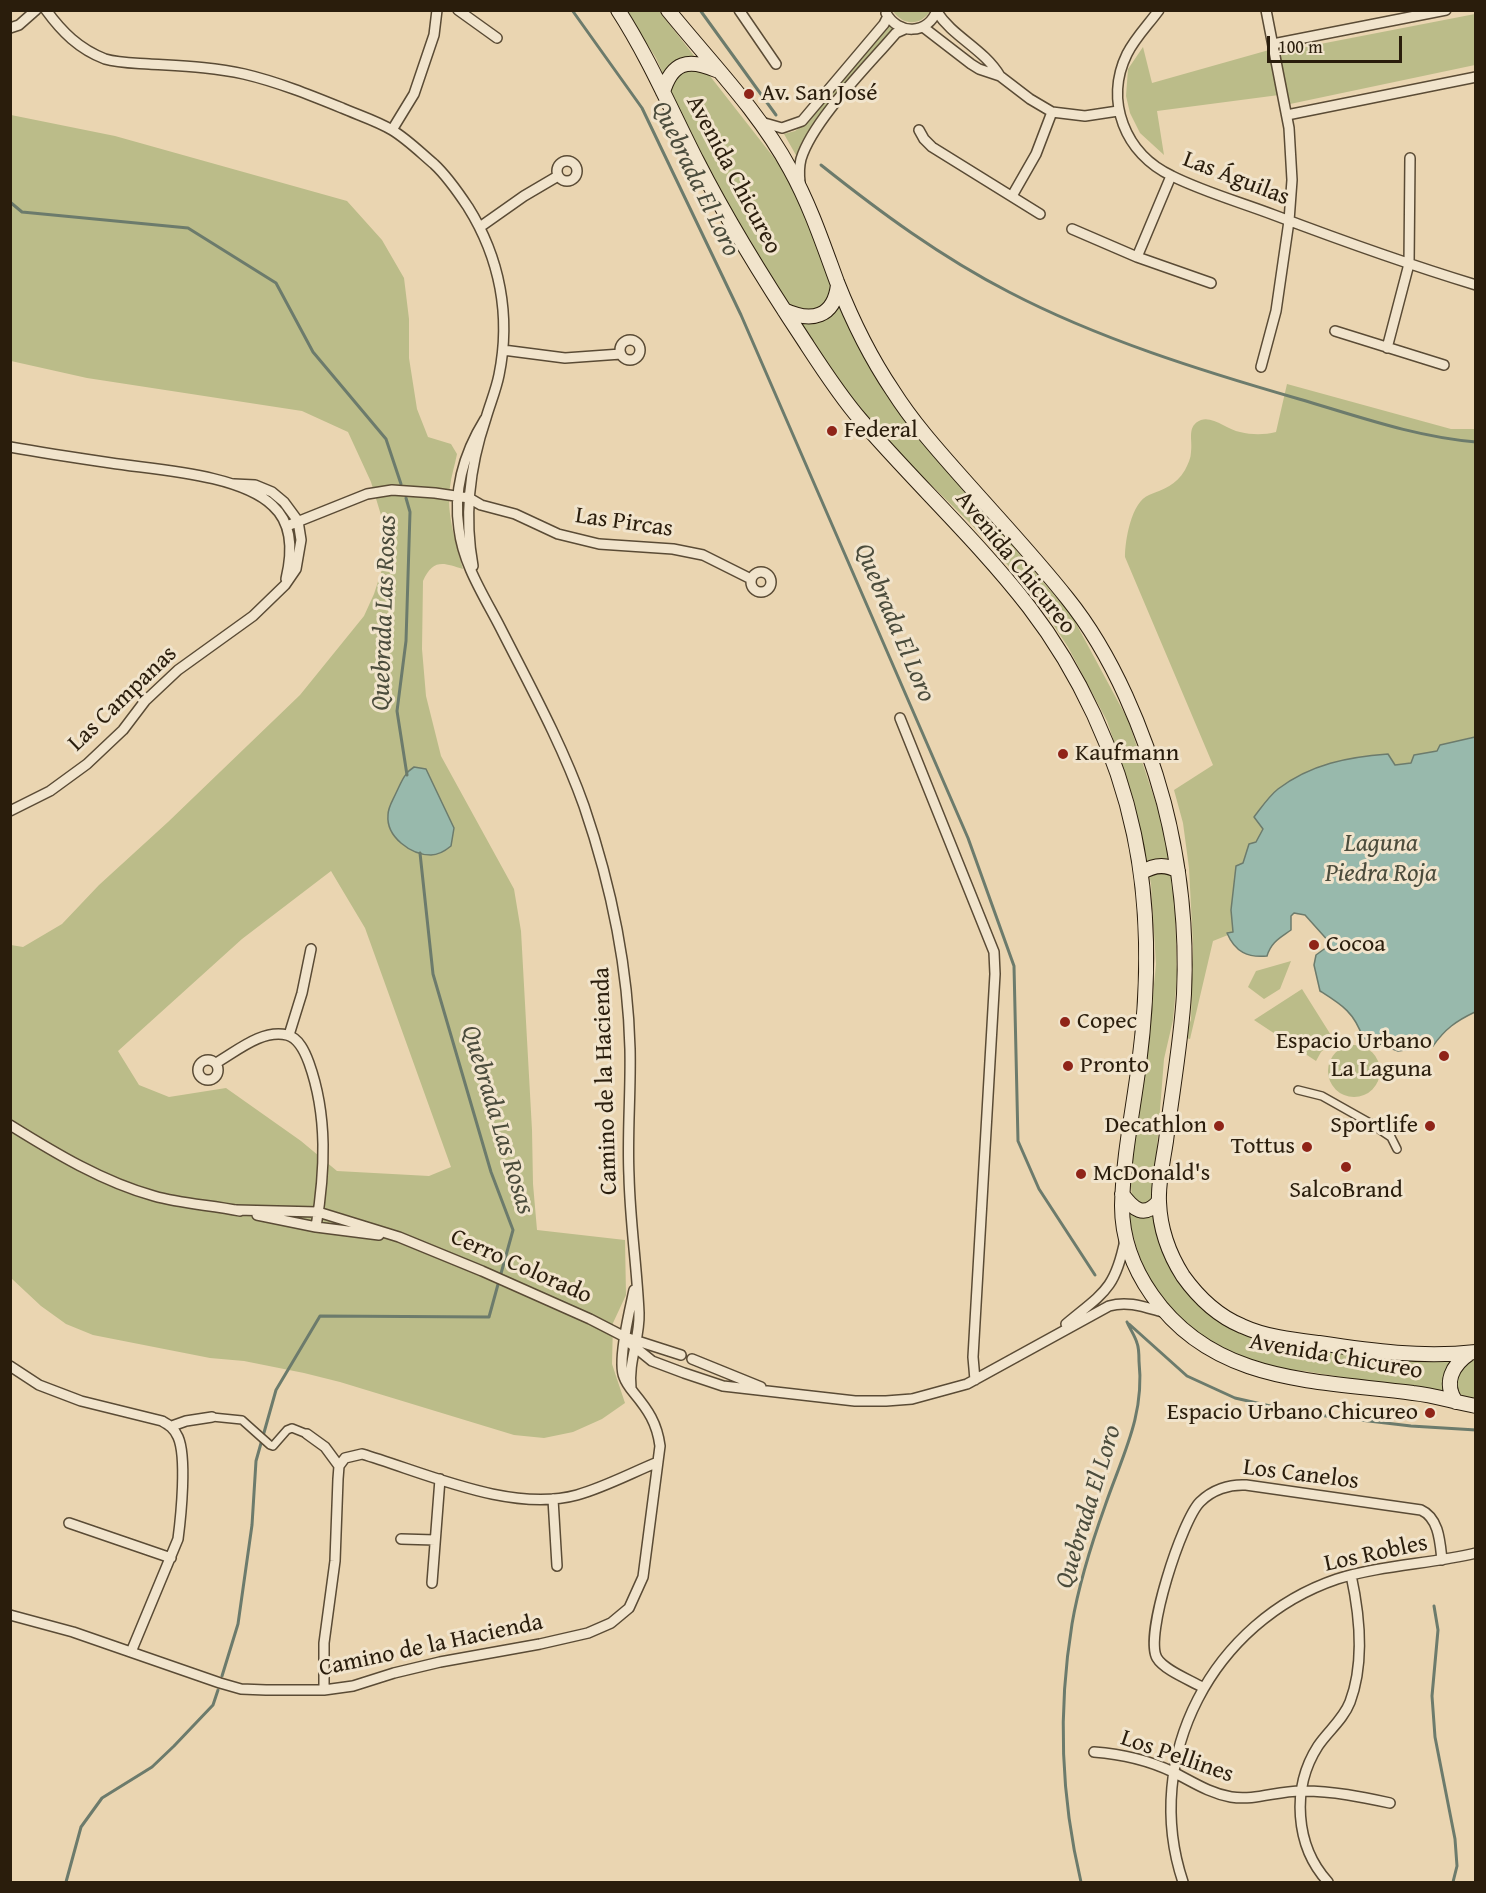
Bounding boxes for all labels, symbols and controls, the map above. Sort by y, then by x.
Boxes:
scale bar [1270,24,1405,62]
text: 100 m [1278,33,1323,60]
place label: Av. San José [761,80,878,108]
marker: Av. San José [742,87,756,101]
street label: Avenida Chicureo [679,91,787,259]
water label: Quebrada El Loro [644,96,746,262]
street label: Las Águilas [1179,146,1293,212]
place label: Federal [844,417,918,445]
marker: Federal [825,424,839,438]
street label: Avenida Chicureo [949,486,1081,640]
street label: Las Pircas [573,502,675,544]
water label: Quebrada Las Rosas [366,515,404,711]
water label: Quebrada El Loro [847,539,941,707]
street label: Las Campanas [62,640,184,758]
place label: Kaufmann [1075,740,1179,768]
marker: Kaufmann [1056,747,1070,761]
water label: Laguna Piedra Roja [1325,828,1437,890]
place label: Cocoa [1326,931,1386,959]
marker: Cocoa [1307,938,1321,952]
street label: Camino de la Hacienda [588,967,624,1195]
place label: Copec [1077,1008,1137,1036]
marker: Copec [1058,1015,1072,1029]
water label: Quebrada Las Rosas [453,1022,541,1218]
place label: Espacio Urbano La Laguna [1276,1028,1432,1084]
marker: Espacio Urbano La Laguna [1437,1049,1451,1063]
place label: Pronto [1080,1052,1149,1080]
marker: Pronto [1061,1059,1075,1073]
place label: Decathlon [1105,1112,1207,1140]
place label: Sportlife [1330,1112,1418,1140]
marker: Decathlon [1212,1119,1226,1133]
marker: Sportlife [1423,1119,1437,1133]
place label: Tottus [1231,1133,1295,1161]
marker: Tottus [1300,1140,1314,1154]
place label: McDonald's [1093,1160,1210,1188]
marker: SalcoBrand [1339,1160,1353,1174]
marker: McDonald's [1074,1167,1088,1181]
place label: SalcoBrand [1289,1177,1403,1205]
street label: Cerro Colorado [446,1223,596,1311]
street label: Avenida Chicureo [1247,1328,1425,1386]
place label: Espacio Urbano Chicureo [1167,1399,1418,1427]
marker: Espacio Urbano Chicureo [1423,1406,1437,1420]
water label: Quebrada El Loro [1049,1422,1129,1592]
street label: Los Canelos [1241,1454,1361,1496]
street label: Los Robles [1322,1529,1430,1579]
street label: Camino de la Hacienda [316,1608,546,1684]
street label: Los Pellines [1117,1724,1237,1790]

